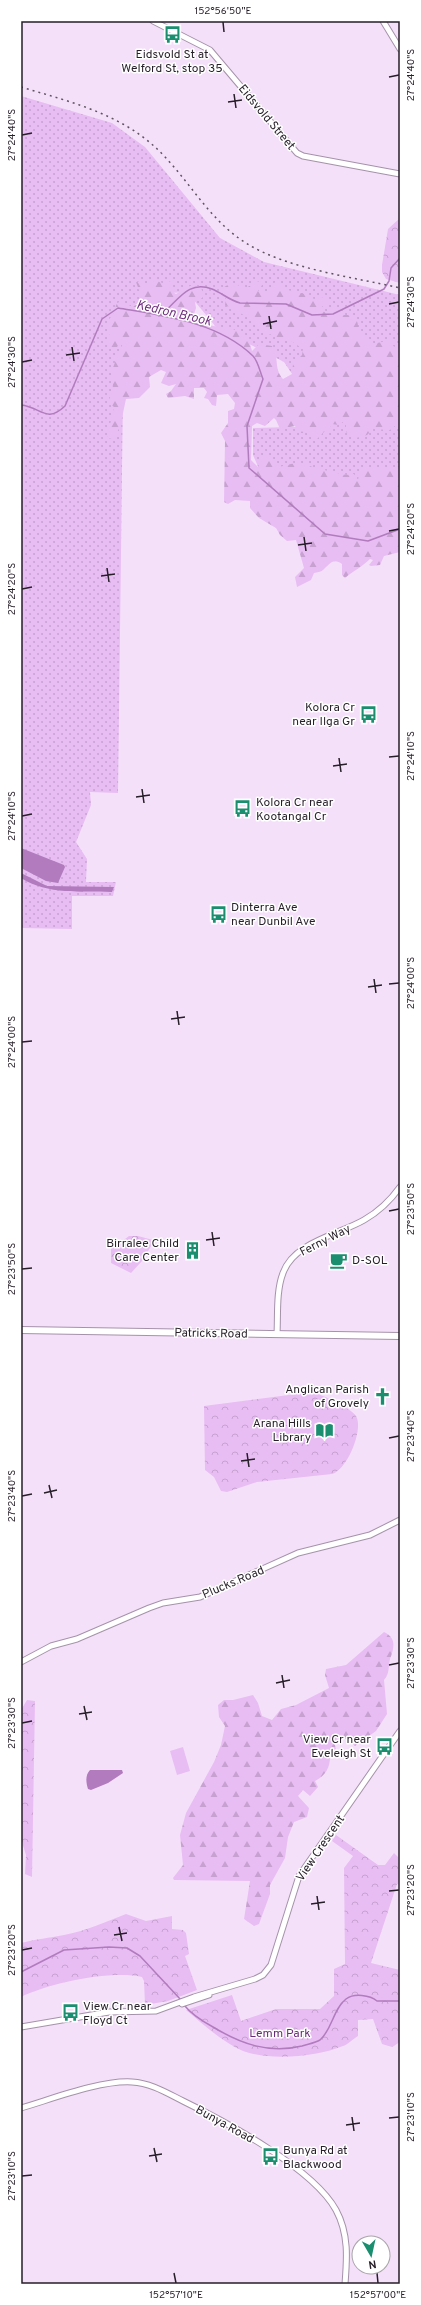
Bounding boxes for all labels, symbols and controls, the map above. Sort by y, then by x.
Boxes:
text: 152°56'50"E [194,5,252,18]
bus stop icon: Eidsvold St at Welford St, stop 35 [162,25,182,45]
place label: Eidsvold St at Welford St, stop 35 [121,47,223,77]
text: 27°24'40"S [405,49,418,101]
street label: Eidsvold Street [234,81,298,154]
text: 27°24'40"S [6,109,19,161]
text: 27°24'30"S [405,276,418,328]
water label: Kedron Brook [135,298,213,330]
text: 27°24'30"S [6,336,19,388]
text: 27°24'20"S [405,503,418,555]
text: 27°24'20"S [6,563,19,615]
place label: Kolora Cr near Ilga Gr [292,700,355,730]
bus stop icon: Kolora Cr near Ilga Gr [358,704,378,724]
text: 27°24'10"S [405,731,418,781]
text: 27°24'10"S [6,791,19,841]
place label: Kolora Cr near Kootangal Cr [256,795,334,825]
bus stop icon: Kolora Cr near Kootangal Cr [233,799,253,819]
place label: Dinterra Ave near Dunbil Ave [231,900,315,930]
bus stop icon: Dinterra Ave near Dunbil Ave [208,904,228,924]
text: 27°24'00"S [405,957,418,1009]
text: 27°24'00"S [6,1016,19,1068]
text: 27°23'50"S [405,1183,418,1235]
street label: Ferny Way [297,1221,354,1261]
place label: Birralee Child Care Center [106,1236,179,1266]
building icon: Birralee Child Care Center [182,1240,202,1260]
text: 27°23'50"S [6,1243,19,1295]
cafe icon: D-SOL [329,1250,349,1270]
place label: D-SOL [352,1253,388,1269]
street label: Patricks Road [174,1325,248,1343]
place label: Anglican Parish of Grovely [285,1382,369,1412]
church icon: Anglican Parish of Grovely [372,1386,392,1406]
text: 27°23'40"S [405,1410,418,1462]
place label: Arana Hills Library [253,1416,311,1446]
library icon: Arana Hills Library [314,1420,334,1440]
text: 27°23'40"S [6,1470,19,1522]
street label: Plucks Road [200,1563,267,1603]
text: 27°23'30"S [405,1637,418,1689]
text: 27°23'30"S [6,1697,19,1749]
place label: View Cr near Eveleigh St [303,1732,371,1762]
bus stop icon: View Cr near Eveleigh St [374,1736,394,1756]
street label: View Crescent [293,1812,349,1885]
text: 27°23'20"S [405,1864,418,1916]
text: 27°23'20"S [6,1924,19,1976]
place label: View Cr near Floyd Ct [83,1999,152,2029]
bus stop icon: View Cr near Floyd Ct [60,2003,80,2023]
park label: Lemm Park [249,2026,311,2042]
text: 27°23'10"S [405,2092,418,2142]
street label: Bunya Road [192,2102,257,2147]
place label: Bunya Rd at Blackwood [283,2143,348,2173]
bus stop icon: Bunya Rd at Blackwood [260,2147,280,2167]
text: 27°23'10"S [6,2151,19,2201]
north arrow [351,2235,391,2275]
text: N [367,2256,377,2271]
text: 152°57'10"E [149,2289,203,2302]
text: 152°57'00"E [350,2289,406,2302]

